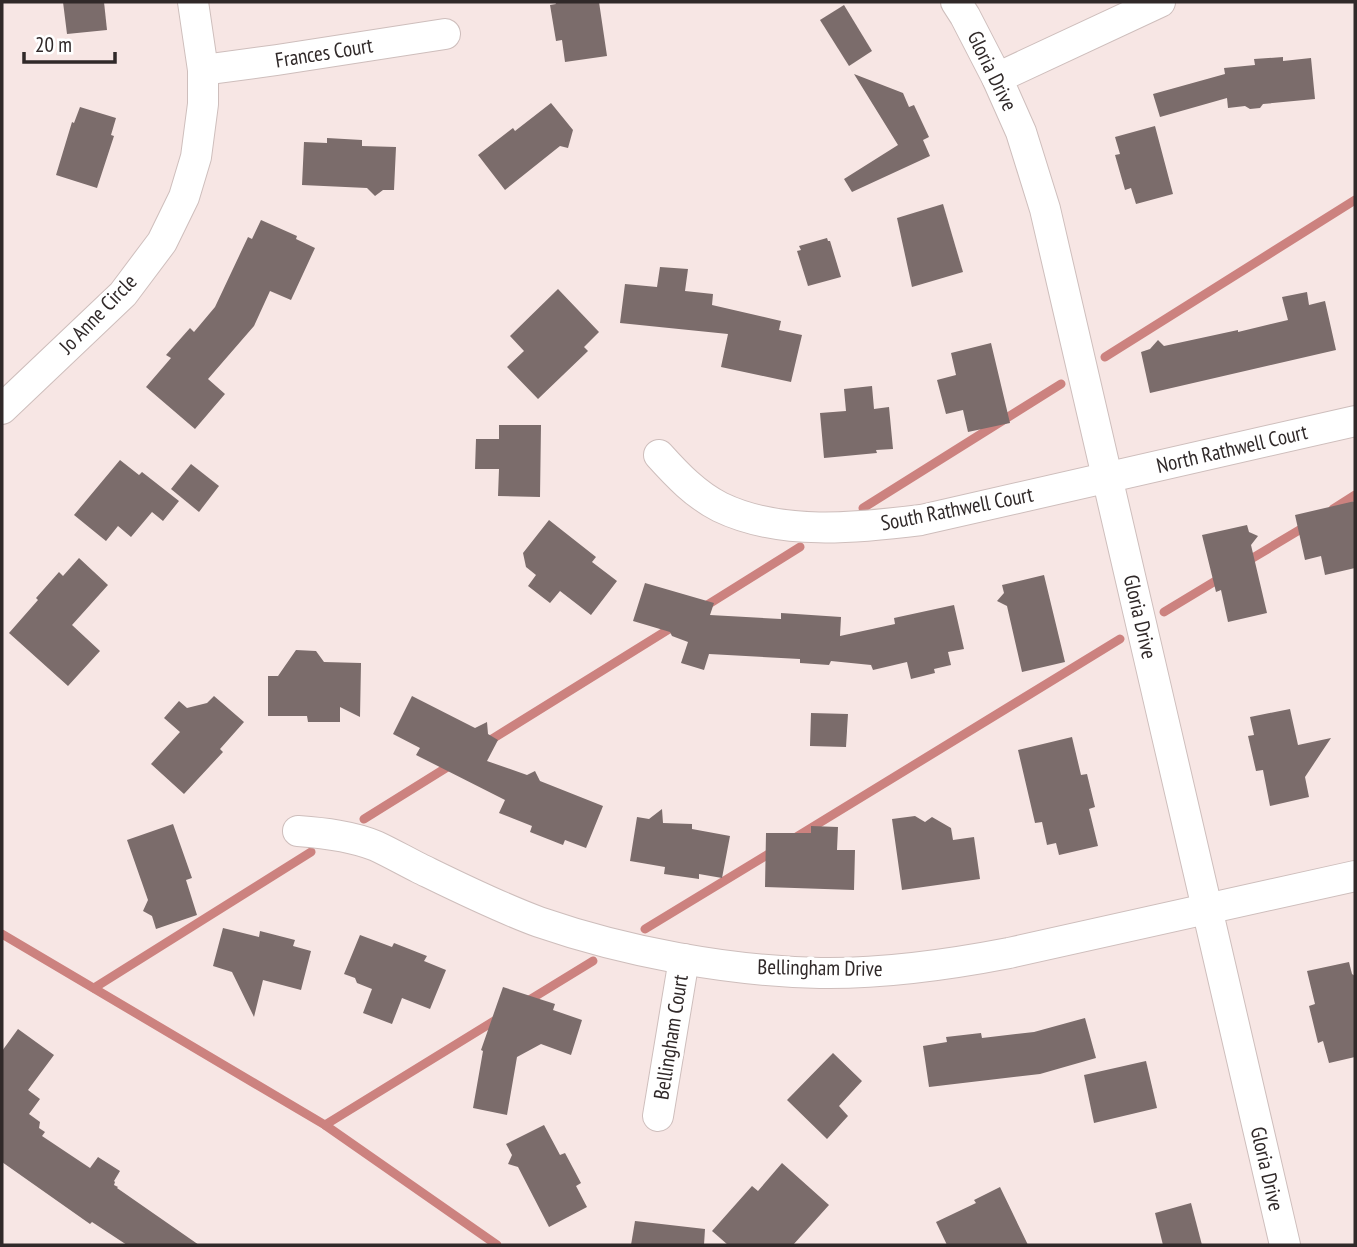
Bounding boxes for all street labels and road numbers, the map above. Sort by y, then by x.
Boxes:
street label: Gloria Drive [962,26,1023,115]
street label: Frances Court [273,31,375,74]
street label: Jo Anne Circle [52,268,142,360]
street label: North Rathwell Court [1154,418,1310,479]
street label: South Rathwell Court [878,480,1036,537]
street label: Gloria Drive [1118,572,1163,662]
street label: Bellingham Drive [757,953,883,982]
street label: Bellingham Court [647,972,694,1101]
street label: Gloria Drive [1245,1124,1290,1214]

